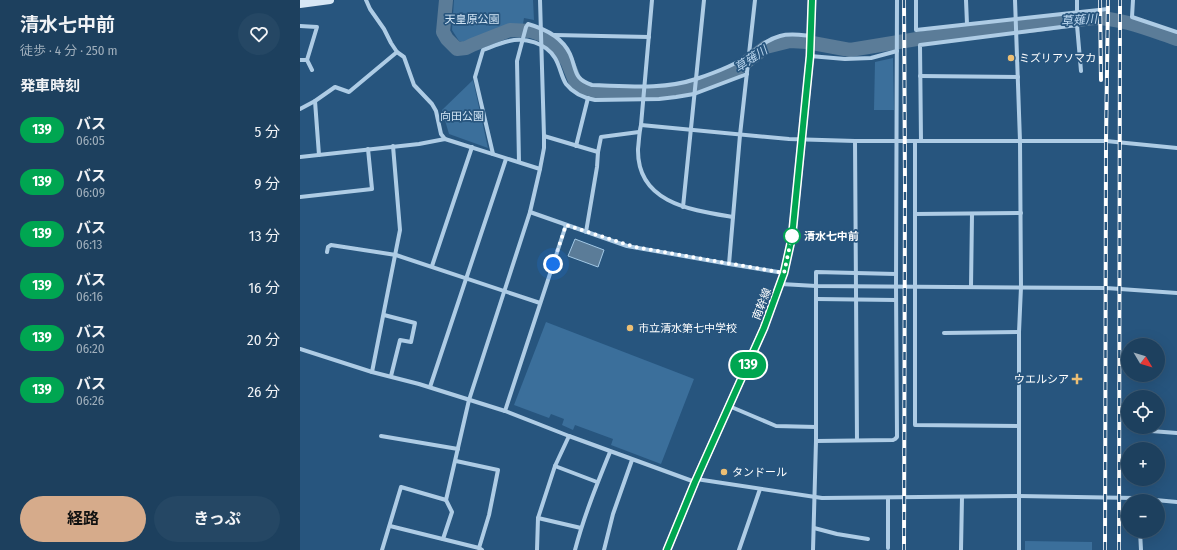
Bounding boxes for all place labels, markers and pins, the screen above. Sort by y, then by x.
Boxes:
place label: ミズリアソマカ [1019,52,1096,65]
marker: ミズリアソマカ [1006,53,1016,63]
marker: 清水七中前 [783,227,801,245]
place label: 清水七中前 [804,230,859,243]
place label: 市立清水第七中学校 [638,322,737,335]
marker: 市立清水第七中学校 [625,323,635,333]
place label: ウエルシア [1014,373,1069,386]
marker: ウエルシア [1072,374,1082,384]
place label: タンドール [732,466,787,479]
marker: タンドール [719,467,729,477]

